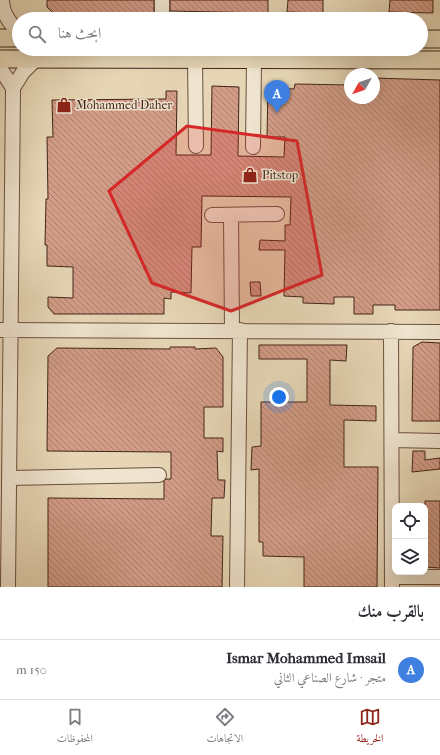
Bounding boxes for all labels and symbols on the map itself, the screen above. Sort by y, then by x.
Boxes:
north arrow [344,68,380,104]
pin: A [264,80,290,113]
shop icon: Mohammed Daher [55,96,73,114]
place label: Mohammed Daher [76,98,173,112]
shop icon: Pitstop [241,166,259,184]
place label: Pitstop [262,168,299,182]
your location [269,387,289,407]

